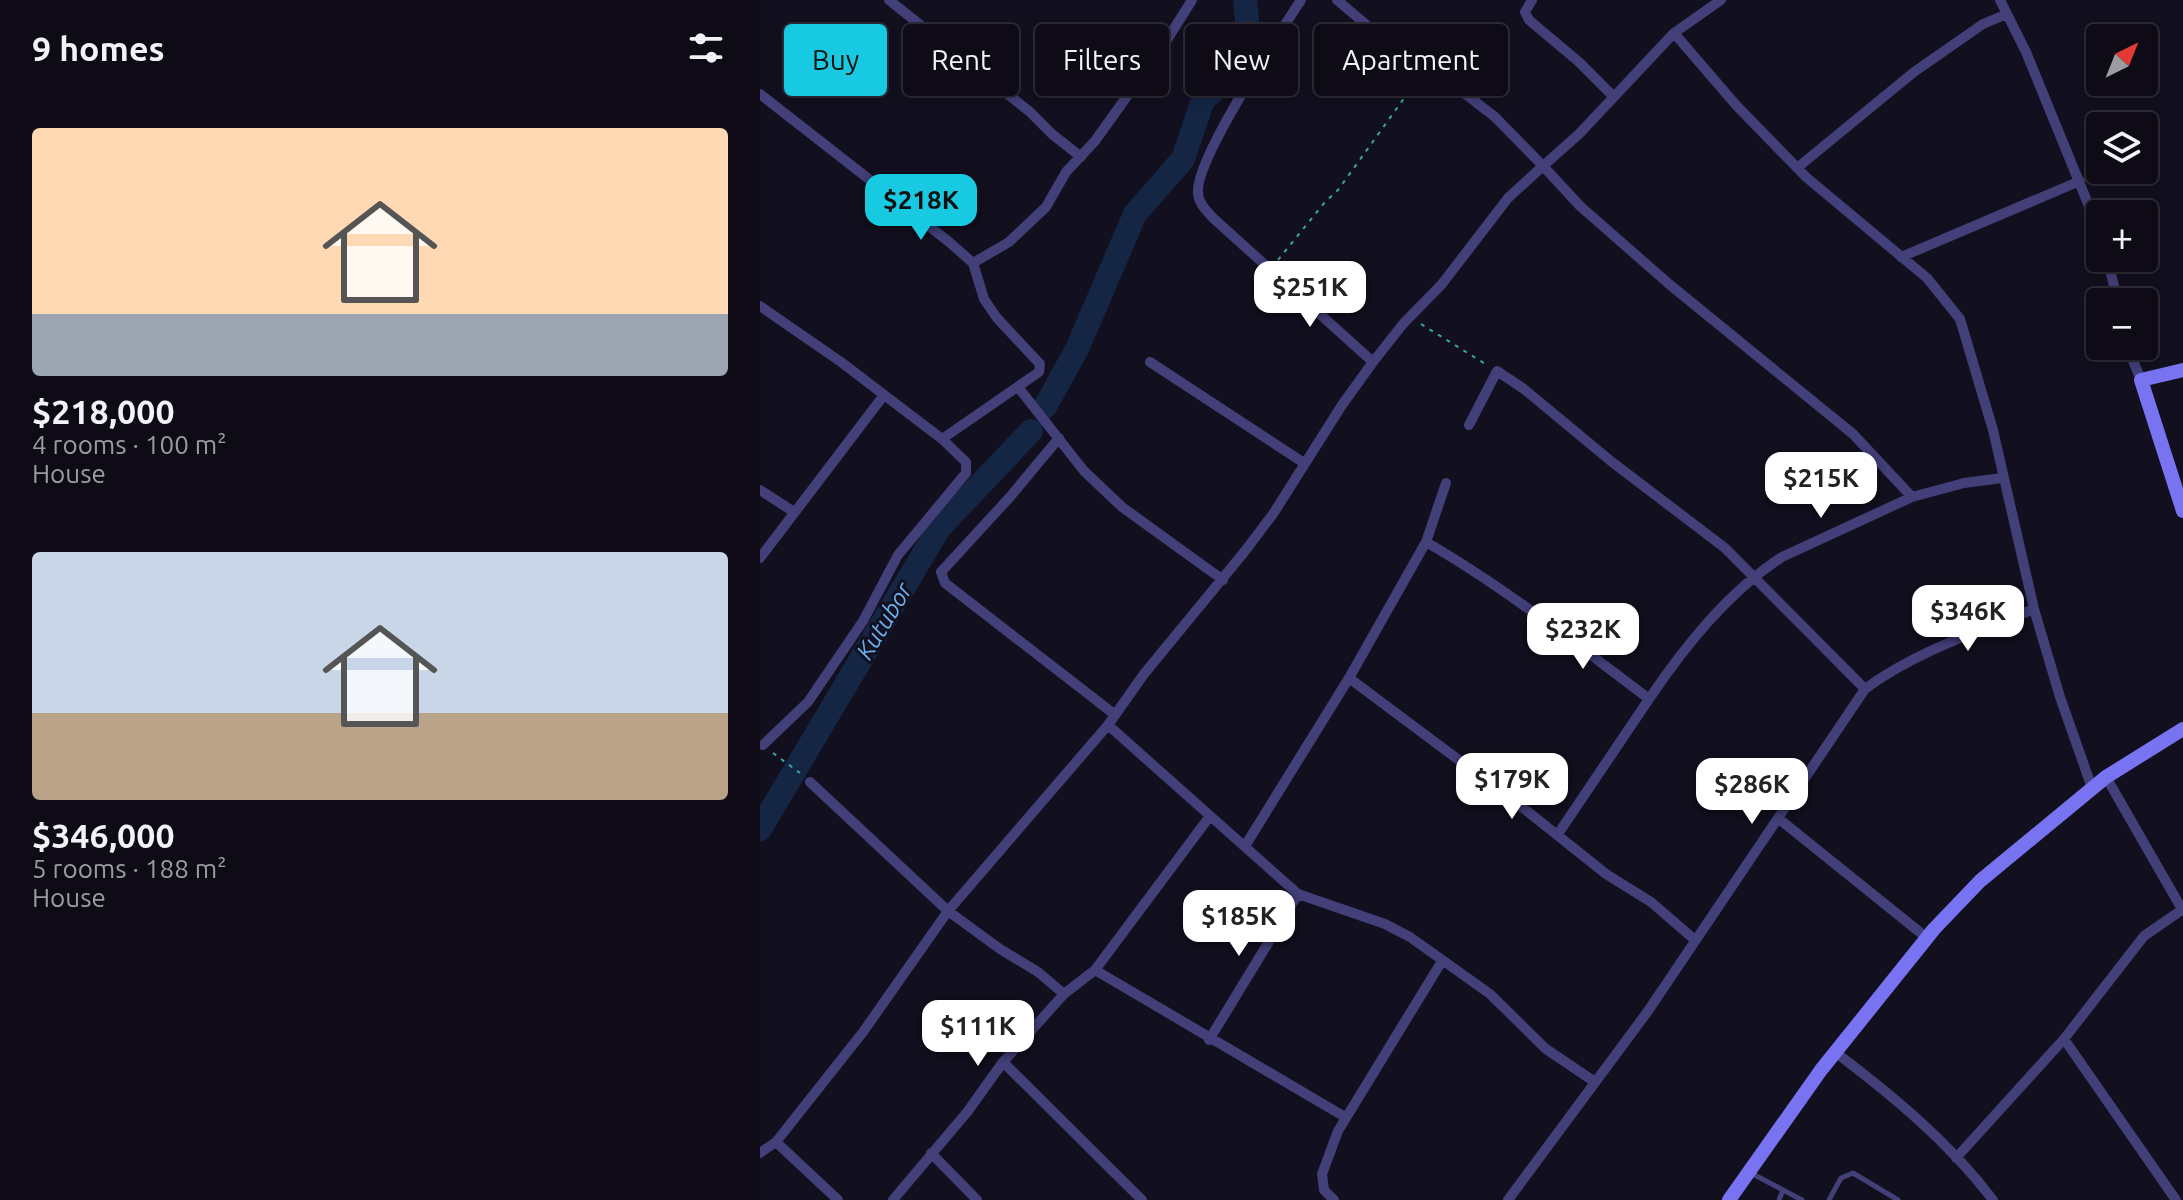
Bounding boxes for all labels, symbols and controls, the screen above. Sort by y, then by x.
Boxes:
chip: Buy [784,24,887,96]
chip: Rent [903,24,1019,96]
chip: Filters [1035,24,1169,96]
chip: New [1185,24,1298,96]
chip: Apartment [1314,24,1508,96]
north arrow [2086,24,2158,96]
map controls [2086,24,2158,360]
icon: filters [684,26,728,70]
text: 9 homes [32,29,165,67]
button: layers [2086,112,2158,184]
pin: $218K [865,174,977,242]
icon: home [308,180,452,324]
text: $218K [883,185,959,214]
button: + [2086,200,2158,272]
pin: $251K [1254,261,1366,329]
text: $251K [1272,272,1348,301]
button: − [2086,288,2158,360]
text: $218,000 [32,392,175,430]
text: 4 rooms · 100 m² [32,430,227,459]
pin: $215K [1765,452,1877,520]
text: House [32,459,106,488]
text: $215K [1783,463,1859,492]
water label: Kutubor [851,577,918,664]
pin: $346K [1912,585,2024,653]
text: $346K [1930,596,2006,625]
pin: $232K [1527,603,1639,671]
icon: home [308,604,452,748]
text: $232K [1545,614,1621,643]
pin: $179K [1456,753,1568,821]
pin: $286K [1696,758,1808,826]
text: $179K [1474,764,1550,793]
text: $286K [1714,769,1790,798]
text: $346,000 [32,816,175,854]
text: 5 rooms · 188 m² [32,854,227,883]
text: House [32,883,106,912]
pin: $185K [1183,890,1295,958]
text: $185K [1201,901,1277,930]
pin: $111K [922,1000,1034,1068]
text: $111K [940,1011,1016,1040]

